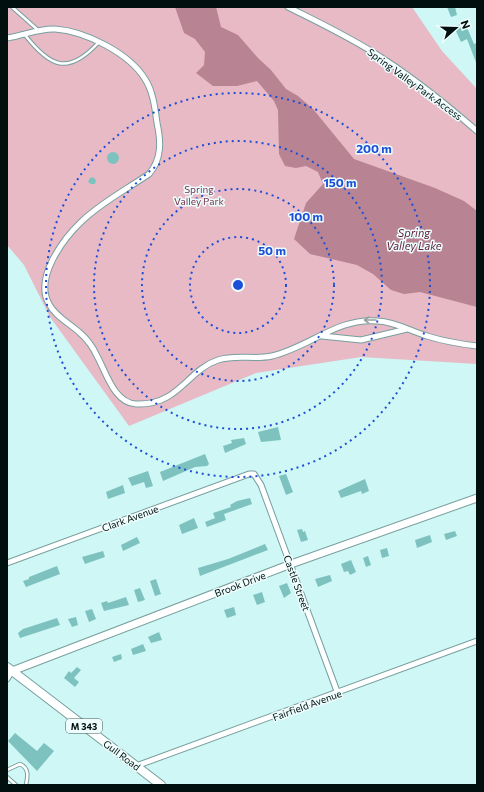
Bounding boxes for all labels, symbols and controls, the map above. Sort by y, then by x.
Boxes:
north arrow [436,8,476,48]
text: N [458,18,473,31]
street label: Spring Valley Park Access [365,46,465,123]
text: 200 m [356,141,392,155]
text: 150 m [323,175,357,189]
park label: Spring Valley Park [174,183,224,207]
text: 100 m [289,209,323,223]
water label: Spring Valley Lake [386,226,442,252]
text: 50 m [258,243,286,257]
centre of rings [231,278,245,292]
one-way arrow [364,316,377,324]
street label: Clark Avenue [100,502,160,534]
street label: Castle Street [281,553,313,613]
street label: Brook Drive [213,569,267,599]
street label: Fairfield Avenue [271,687,343,723]
road number: M 343 [66,719,102,733]
street label: Gull Road [101,737,143,773]

